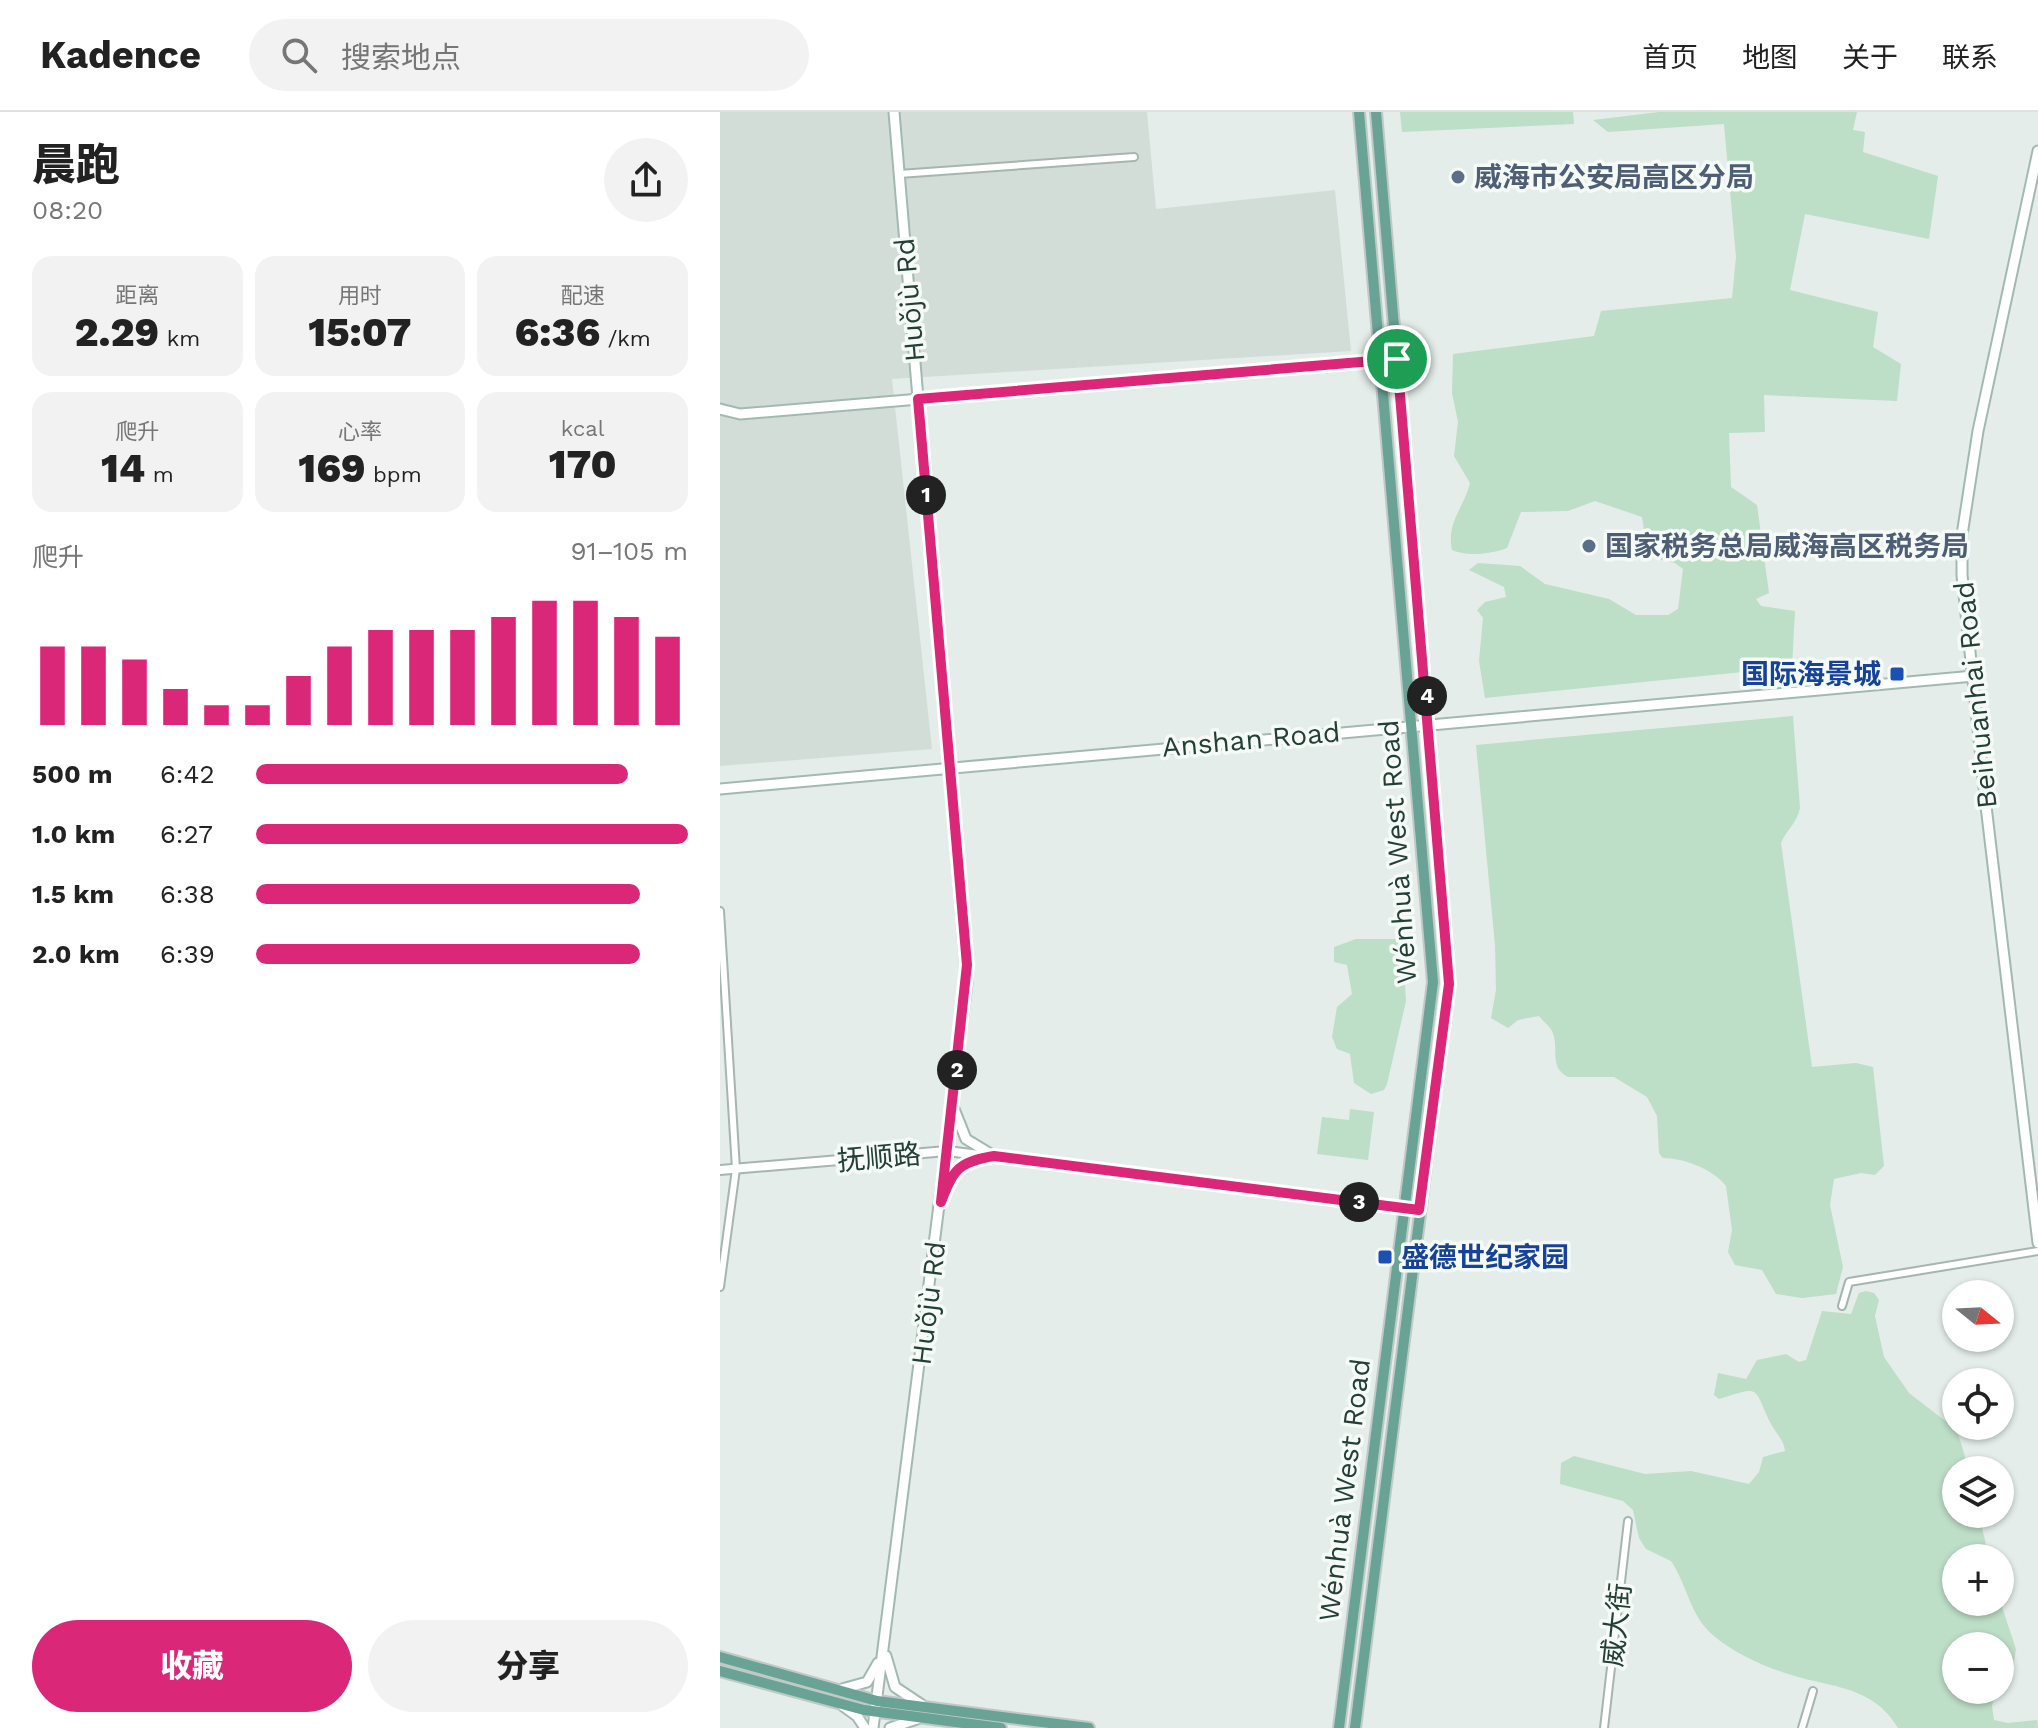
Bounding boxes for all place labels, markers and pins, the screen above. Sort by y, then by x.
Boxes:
place label: 威海市公安局高区分局 [1474,161,1754,194]
marker: 威海市公安局高区分局 [1449,168,1467,186]
pin [1363,325,1431,393]
pin: 1 [906,475,946,515]
place label: 国家税务总局威海高区税务局 [1605,530,1969,563]
marker: 国家税务总局威海高区税务局 [1580,537,1598,555]
place label: 国际海景城 [1741,658,1881,691]
marker: 国际海景城 [1888,665,1906,683]
pin: 4 [1407,676,1447,716]
pin: 2 [937,1050,977,1090]
pin: 3 [1339,1182,1379,1222]
place label: 盛德世纪家园 [1401,1241,1569,1274]
marker: 盛德世纪家园 [1376,1248,1394,1266]

